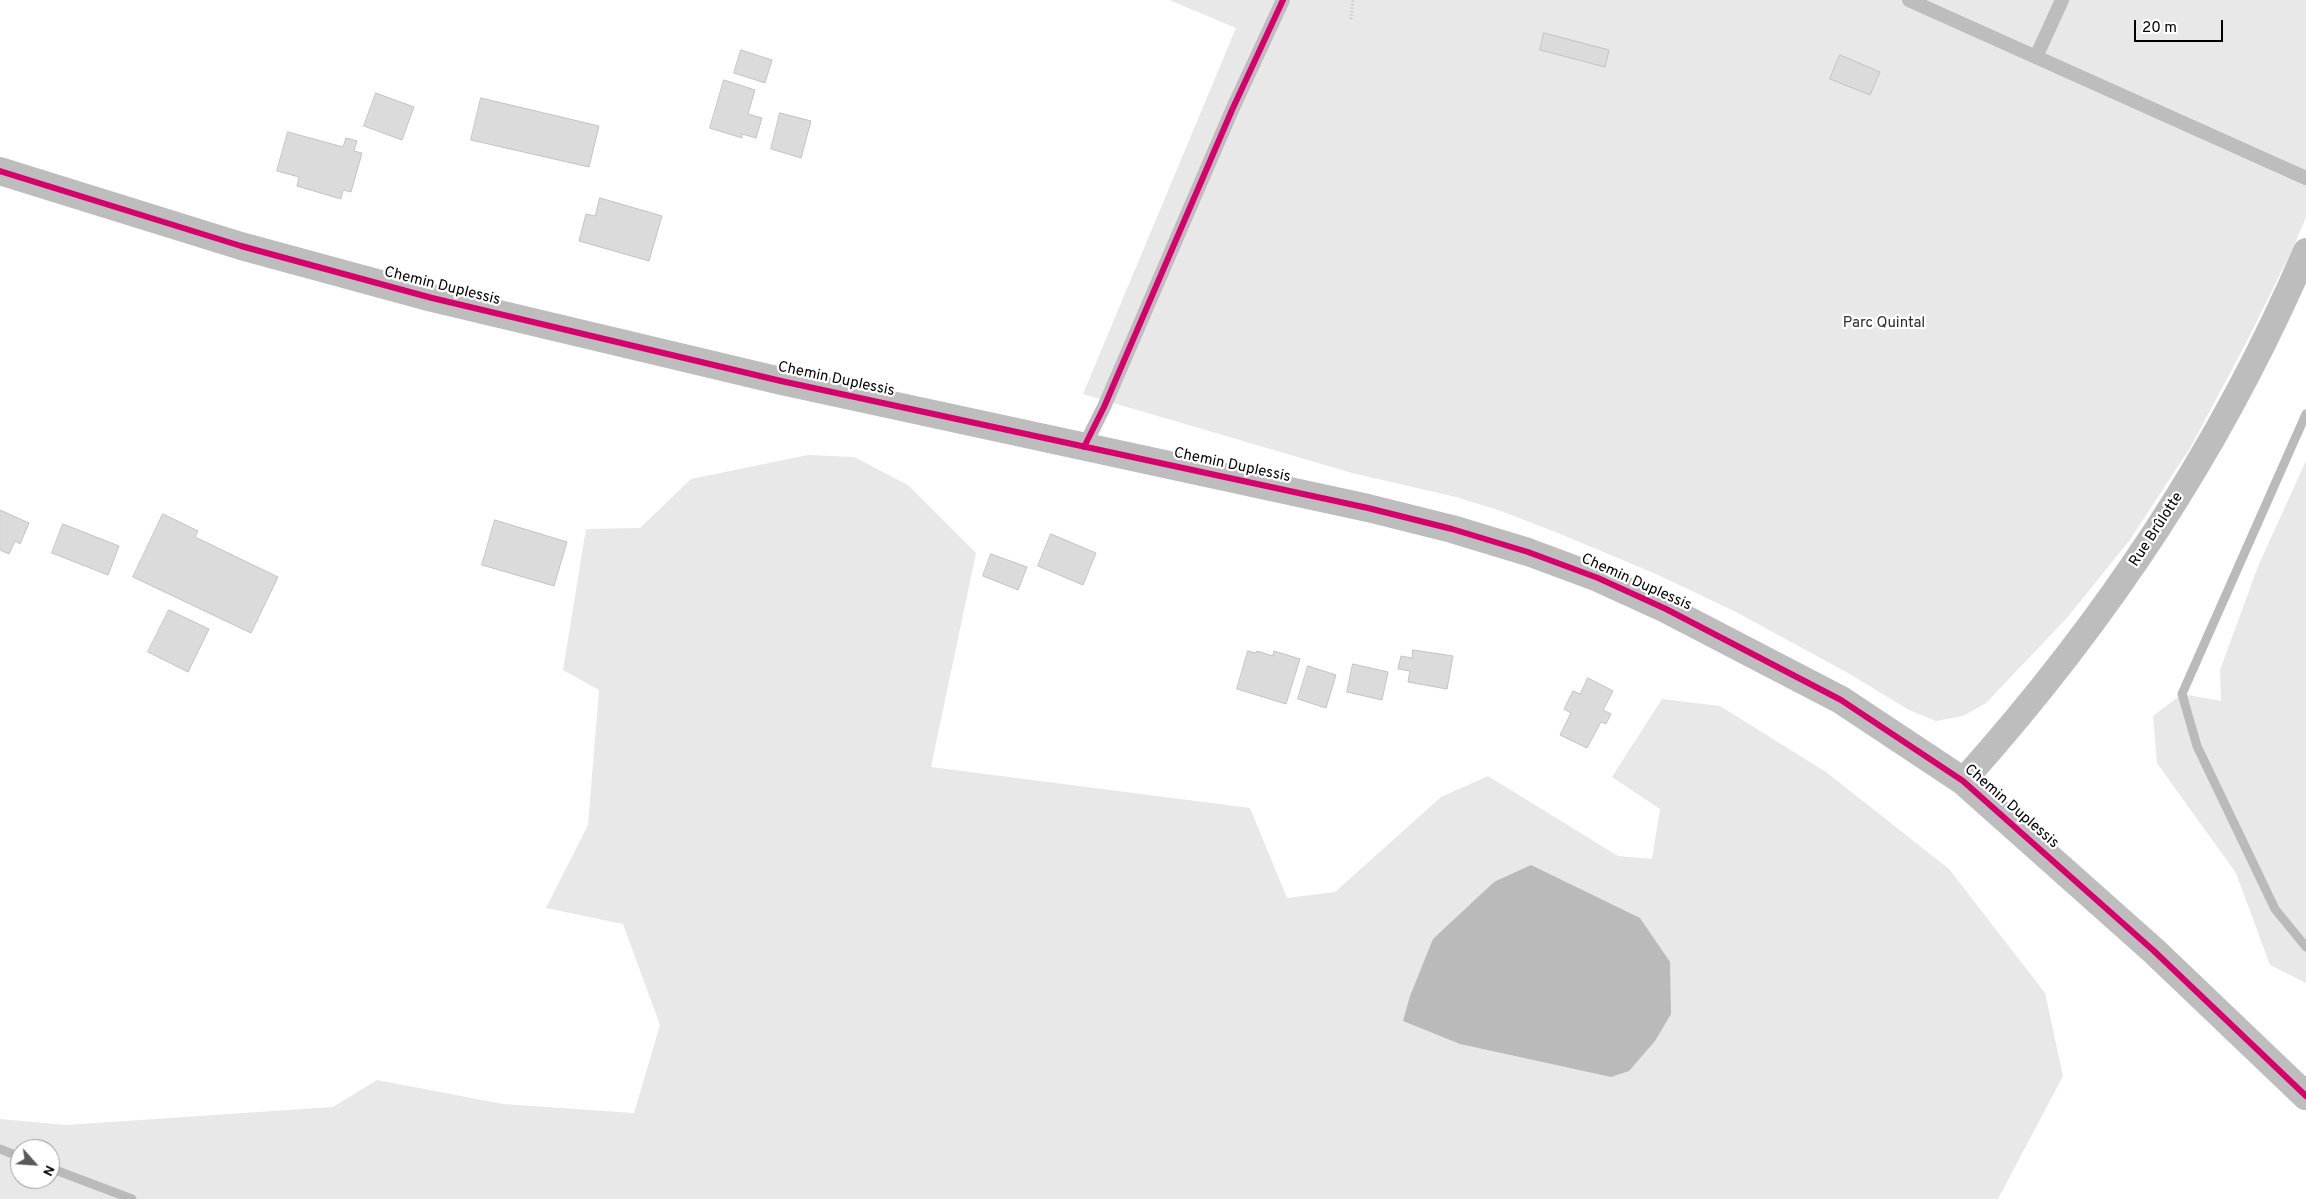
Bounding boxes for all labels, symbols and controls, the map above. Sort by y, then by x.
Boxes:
scale bar [2136,10,2225,42]
text: 20 m [2142,19,2177,38]
street label: Chemin Duplessis [382,264,502,310]
park label: Parc Quintal [1843,315,1925,333]
street label: Chemin Duplessis [776,359,896,401]
street label: Chemin Duplessis [1172,445,1292,487]
street label: Rue Brûlotte [2126,489,2188,571]
street label: Chemin Duplessis [1578,551,1694,615]
street label: Chemin Duplessis [1960,761,2062,853]
north arrow [10,1139,60,1189]
text: N [38,1162,58,1179]

